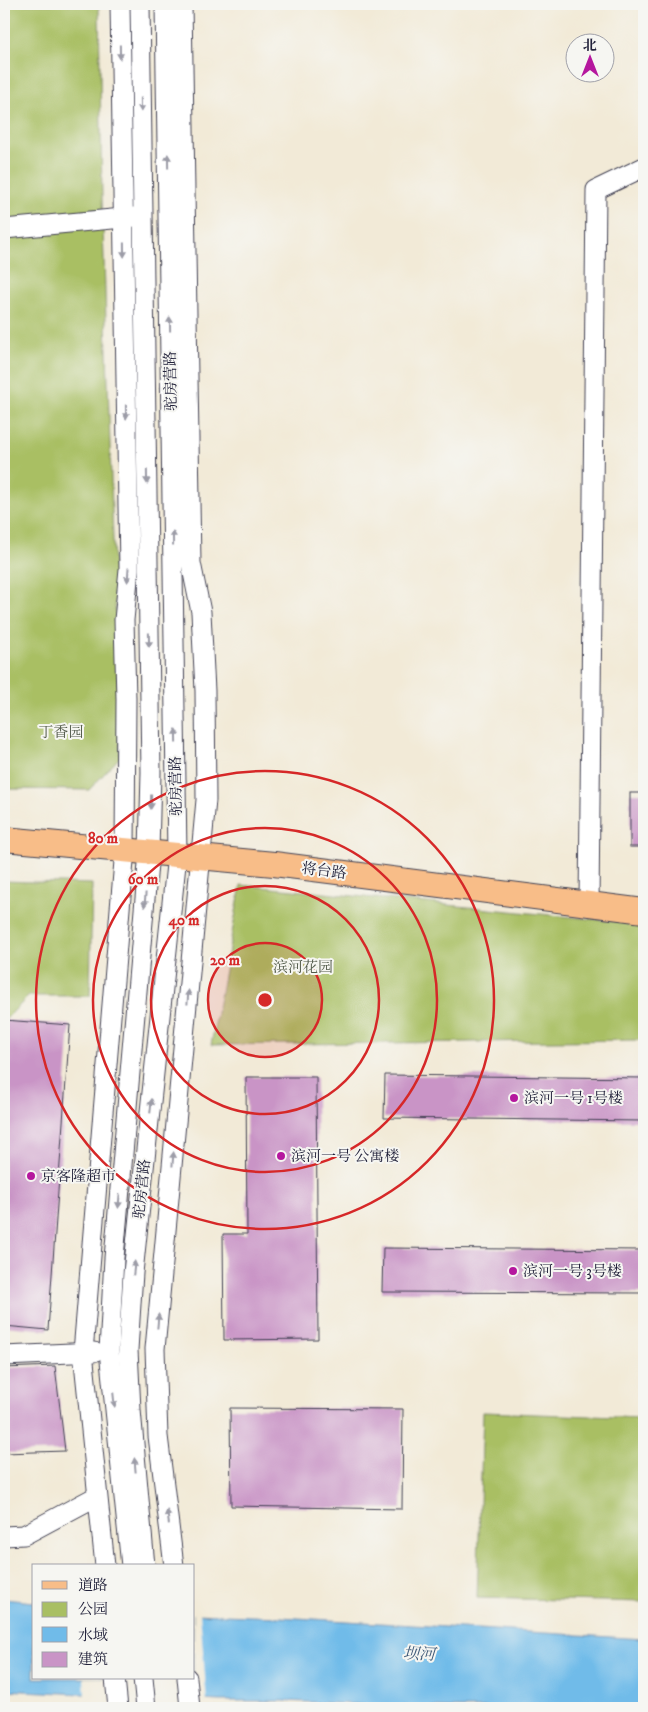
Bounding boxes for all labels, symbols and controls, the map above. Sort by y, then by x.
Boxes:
north arrow [566,32,616,82]
text: 北 [583,37,597,55]
one-way arrow [117,45,125,61]
one-way arrow [138,97,146,113]
one-way arrow [164,153,172,169]
one-way arrow [120,242,128,258]
one-way arrow [166,315,174,331]
street label: 驼房营路 [161,351,181,411]
one-way arrow [122,405,130,421]
one-way arrow [143,470,151,486]
one-way arrow [169,530,177,546]
one-way arrow [124,567,132,583]
one-way arrow [146,632,154,648]
park label: 丁香园 [38,723,84,742]
one-way arrow [172,728,180,744]
street label: 驼房营路 [166,756,186,816]
one-way arrow [146,795,154,811]
text: 80 m [88,829,119,848]
street label: 将台路 [301,859,347,883]
text: 60 m [128,870,159,889]
one-way arrow [141,892,149,908]
text: 40 m [167,911,200,930]
text: 20 m [210,951,241,970]
park label: 滨河花园 [273,958,333,977]
one-way arrow [184,989,192,1005]
centre of rings [256,991,274,1009]
place label: 滨河一号 1号楼 [524,1089,623,1108]
marker: 滨河一号 1号楼 [508,1092,520,1104]
one-way arrow [147,1098,155,1114]
place label: 滨河一号 公寓楼 [291,1147,399,1166]
marker: 滨河一号 公寓楼 [275,1150,287,1162]
one-way arrow [169,1151,177,1167]
street label: 驼房营路 [129,1158,155,1220]
place label: 京客隆超市 [41,1167,116,1186]
marker: 京客隆超市 [25,1170,37,1182]
one-way arrow [115,1194,123,1210]
one-way arrow [130,1260,138,1276]
place label: 滨河一号 3号楼 [523,1262,622,1281]
marker: 滨河一号 3号楼 [507,1265,519,1277]
one-way arrow [154,1312,162,1328]
one-way arrow [110,1392,118,1408]
one-way arrow [131,1457,139,1473]
one-way arrow [164,1509,172,1525]
legend [32,1564,195,1680]
text: 道路 [78,1576,108,1595]
text: 公园 [78,1600,108,1619]
text: 水域 [78,1626,108,1645]
water label: 坝河 [402,1643,438,1665]
text: 建筑 [78,1650,108,1669]

